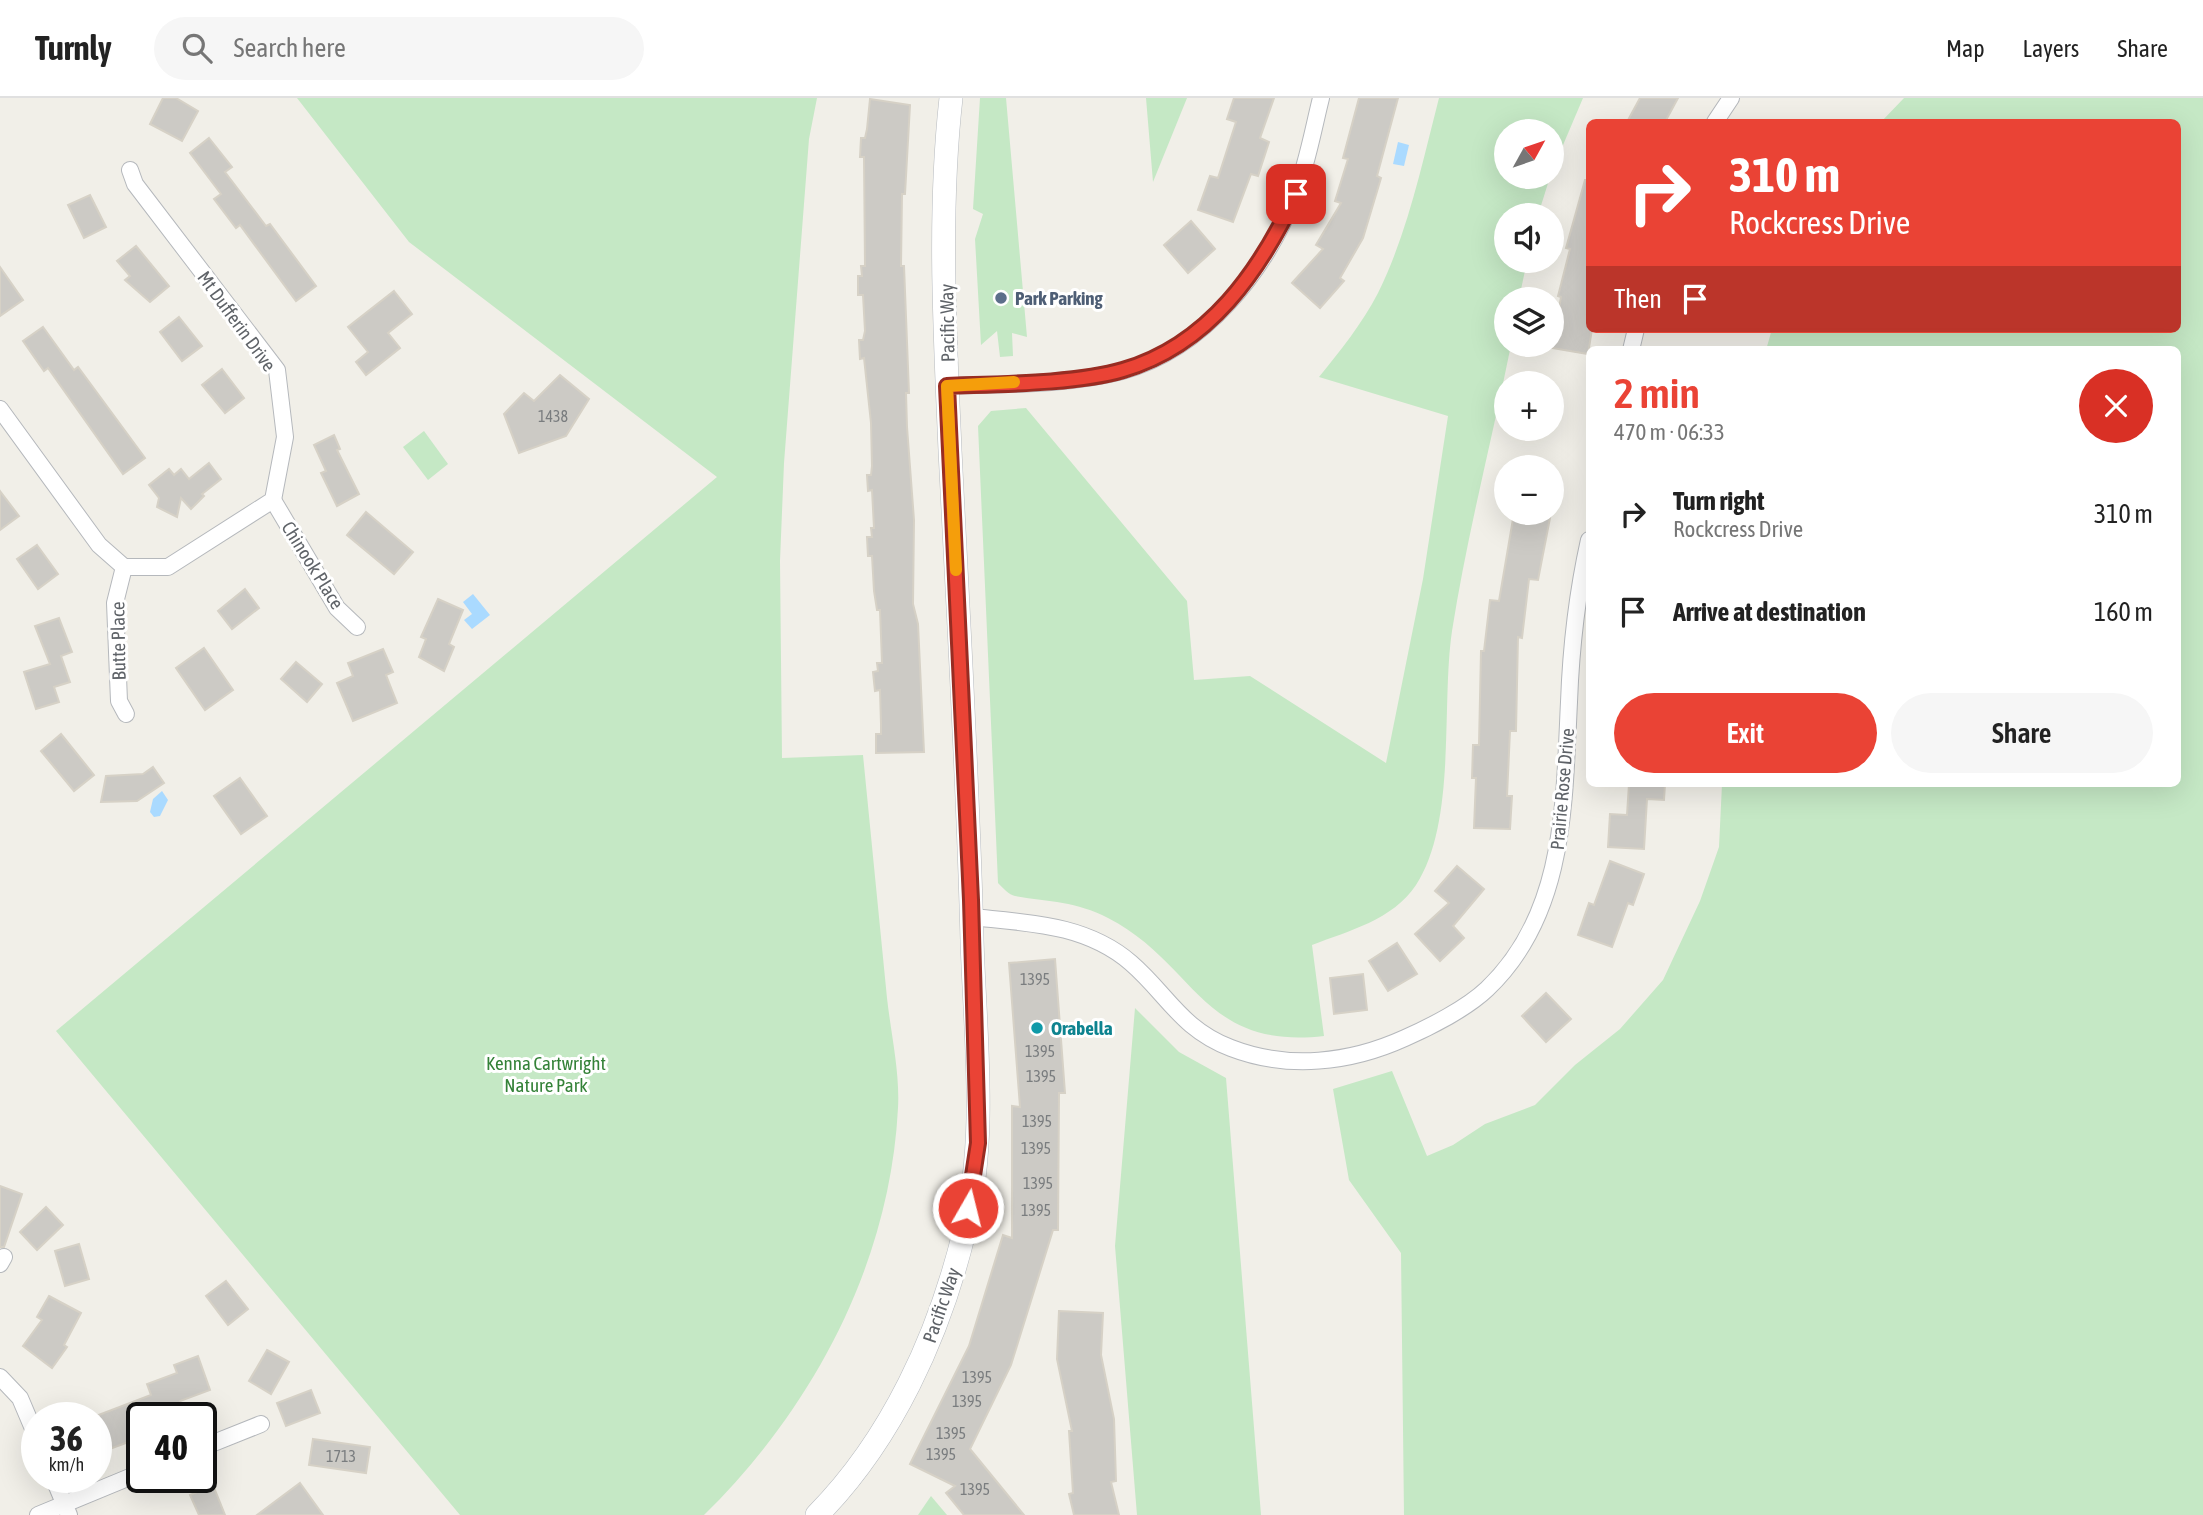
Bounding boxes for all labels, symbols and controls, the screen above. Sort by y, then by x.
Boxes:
search box [154,17,644,80]
text: Turnly [35,29,112,67]
icon: search [178,29,216,67]
text: Search here [234,33,346,63]
text: Map [1946,35,1985,62]
text: Layers [2023,35,2079,62]
text: Share [2117,35,2168,62]
north arrow [1494,119,1564,189]
map controls [1494,119,1564,525]
text: 310 m [1729,146,1840,202]
icon: right [1614,147,1705,238]
pin [1266,164,1326,224]
icon: arrive [1277,175,1315,213]
button: sound [1494,203,1564,273]
text: Rockcress Drive [1729,204,1910,241]
street label: Mt Dufferin Drive [193,267,281,375]
icon: arrive [1676,280,1714,318]
street label: Pacific Way [935,284,959,362]
text: Then [1614,284,1662,314]
place label: Park Parking [1015,287,1104,309]
button: layers [1494,287,1564,357]
marker: Park Parking [993,290,1009,306]
text: 2 min [1614,369,1700,417]
button: close [2079,369,2153,443]
button: + [1494,371,1564,441]
house number: 1438 [538,407,568,425]
text: 470 m · 06:33 [1614,419,1725,445]
button: − [1494,455,1564,525]
text: Turn right [1673,486,1764,516]
icon: right [1614,495,1652,533]
text: 310 m [2094,499,2153,529]
text: Rockcress Drive [1673,516,1803,542]
street label: Chinook Place [277,517,349,613]
icon: arrive [1614,593,1652,631]
text: Arrive at destination [1673,597,1866,627]
text: 160 m [2094,597,2153,627]
street label: Butte Place [106,601,130,681]
button: Exit [1614,693,1877,773]
button: Share [1891,693,2153,773]
street label: Prairie Rose Drive [1546,727,1578,851]
house number: 1395 [1020,970,1050,988]
place label: Orabella [1051,1017,1113,1039]
marker: Orabella [1029,1020,1045,1036]
house number: 1395 [1025,1042,1055,1060]
park label: Kenna Cartwright Nature Park [486,1052,606,1096]
house number: 1395 [1026,1067,1056,1085]
house number: 1395 [1022,1112,1052,1130]
house number: 1395 [1021,1139,1051,1157]
position arrow [931,1171,1005,1245]
house number: 1395 [1023,1174,1053,1192]
house number: 1395 [1021,1201,1051,1219]
street label: Pacific Way [918,1264,964,1346]
house number: 1395 [962,1368,992,1386]
house number: 1395 [952,1392,982,1410]
speed limit sign: 40 [126,1402,217,1493]
text: 36 [50,1418,83,1458]
house number: 1395 [936,1424,966,1442]
house number: 1395 [926,1445,956,1463]
house number: 1713 [326,1447,356,1465]
text: km/h [49,1454,84,1475]
house number: 1395 [960,1480,990,1498]

